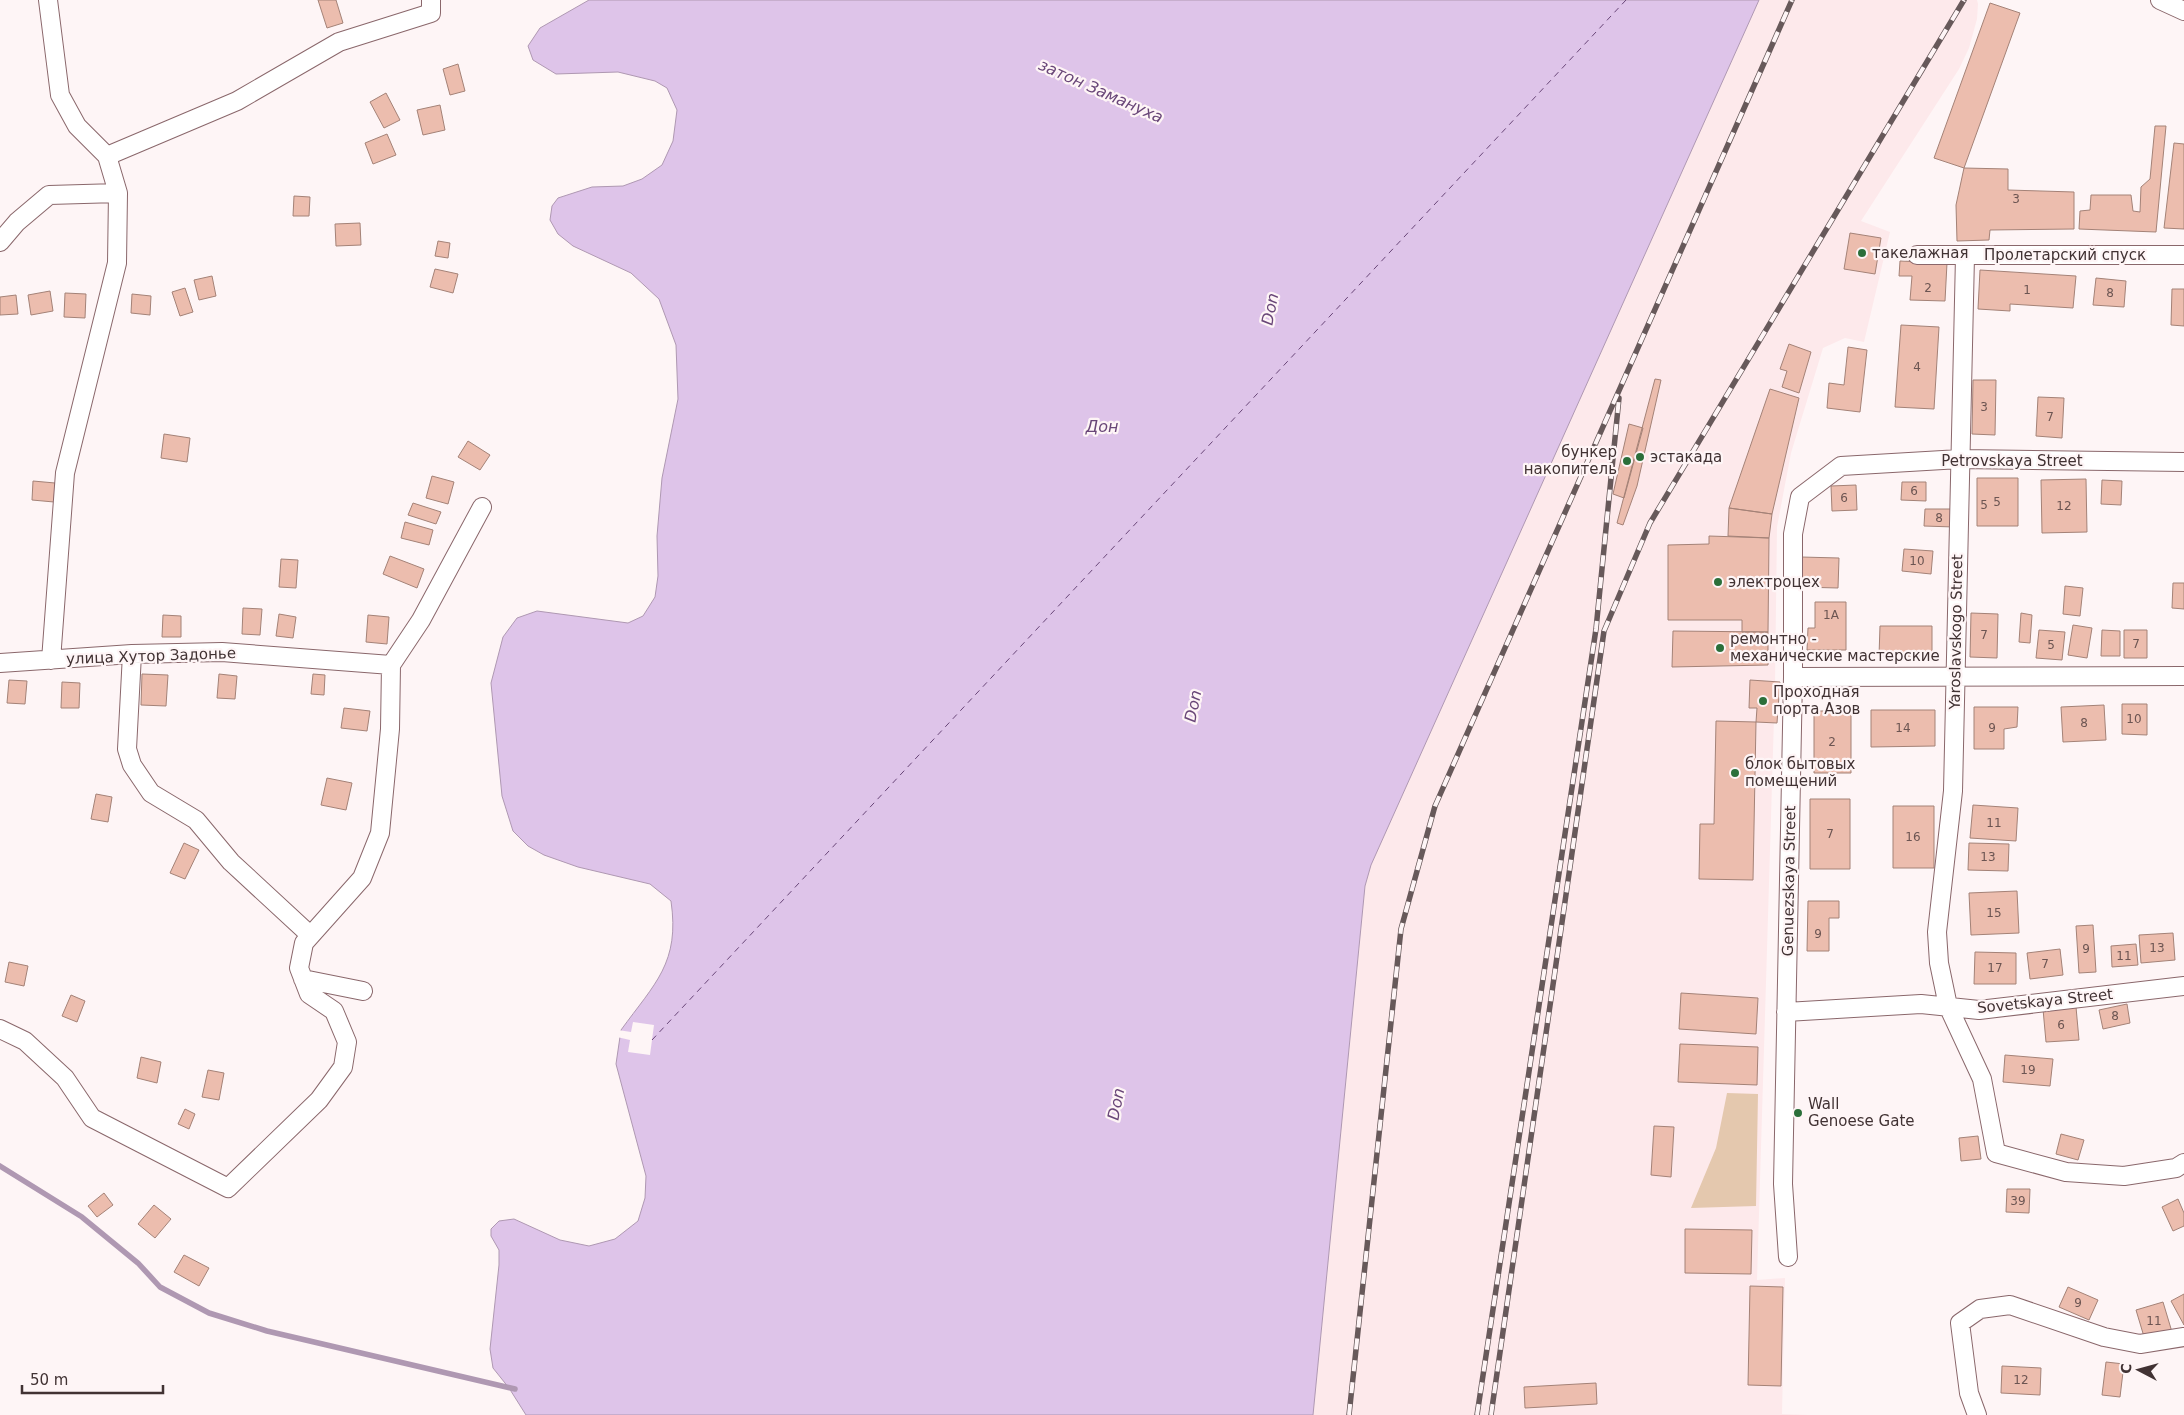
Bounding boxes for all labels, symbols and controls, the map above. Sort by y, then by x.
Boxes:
water label: затон Замануха [1036,55,1166,127]
house number: 3 [2012,192,2020,206]
place label: такелажная [1872,244,1969,262]
street label: Пролетарский спуск [1984,246,2146,264]
marker: такелажная [1856,247,1868,259]
house number: 2 [1924,281,1932,295]
house number: 1 [2023,283,2031,297]
house number: 8 [2106,286,2114,300]
water label: Don [1258,291,1282,327]
house number: 4 [1913,360,1921,374]
house number: 3 [1980,400,1988,414]
house number: 7 [2046,410,2054,424]
water label: Дон [1085,417,1118,436]
place label: бункер накопитель [1524,443,1617,478]
place label: эстакада [1650,448,1722,466]
marker: эстакада [1634,451,1646,463]
street label: Petrovskaya Street [1941,452,2083,470]
marker: бункер накопитель [1621,455,1633,467]
house number: 6 [1910,484,1918,498]
house number: 6 [1840,491,1848,505]
house number: 5 [1993,495,2001,509]
house number: 5 [1980,498,1988,512]
house number: 12 [2056,499,2072,513]
house number: 8 [1935,511,1943,525]
house number: 10 [1909,554,1925,568]
street label: Yaroslavskogo Street [1946,554,1966,711]
place label: электроцех [1728,573,1820,591]
marker: электроцех [1712,576,1724,588]
house number: 1А [1823,608,1840,622]
house number: 7 [1980,628,1988,642]
place label: ремонтно - механические мастерские [1730,630,1940,665]
house number: 7 [2132,637,2140,651]
house number: 5 [2047,638,2055,652]
marker: ремонтно - механические мастерские [1714,642,1726,654]
street label: улица Хутор Задонье [66,644,236,668]
place label: Проходная порта Азов [1773,683,1860,718]
water label: Don [1181,688,1205,724]
marker: Проходная порта Азов [1757,695,1769,707]
house number: 10 [2126,712,2142,726]
house number: 8 [2080,716,2088,730]
house number: 14 [1895,721,1911,735]
house number: 9 [1988,721,1996,735]
house number: 2 [1828,735,1836,749]
place label: блок бытовых помещений [1745,755,1856,790]
marker: блок бытовых помещений [1729,767,1741,779]
street label: Genuezskaya Street [1779,805,1799,957]
house number: 11 [1986,816,2002,830]
house number: 7 [1826,827,1834,841]
house number: 16 [1905,830,1921,844]
house number: 13 [1980,850,1996,864]
house number: 15 [1986,906,2002,920]
house number: 9 [1814,927,1822,941]
house number: 13 [2149,941,2165,955]
house number: 9 [2082,942,2090,956]
house number: 11 [2116,949,2132,963]
house number: 7 [2041,957,2049,971]
house number: 17 [1987,961,2003,975]
street label: Sovetskaya Street [1976,985,2114,1017]
house number: 8 [2111,1009,2119,1023]
house number: 6 [2057,1018,2065,1032]
house number: 19 [2020,1063,2036,1077]
water label: Don [1104,1086,1128,1122]
place label: Wall Genoese Gate [1808,1095,1915,1130]
marker: Wall Genoese Gate [1792,1107,1804,1119]
house number: 39 [2010,1194,2026,1208]
house number: 9 [2074,1296,2082,1310]
house number: 11 [2146,1314,2162,1328]
north arrow [2114,1345,2164,1395]
scale bar [22,1362,164,1394]
text: С [2118,1363,2135,1375]
text: 50 m [30,1371,68,1389]
house number: 12 [2013,1373,2029,1387]

